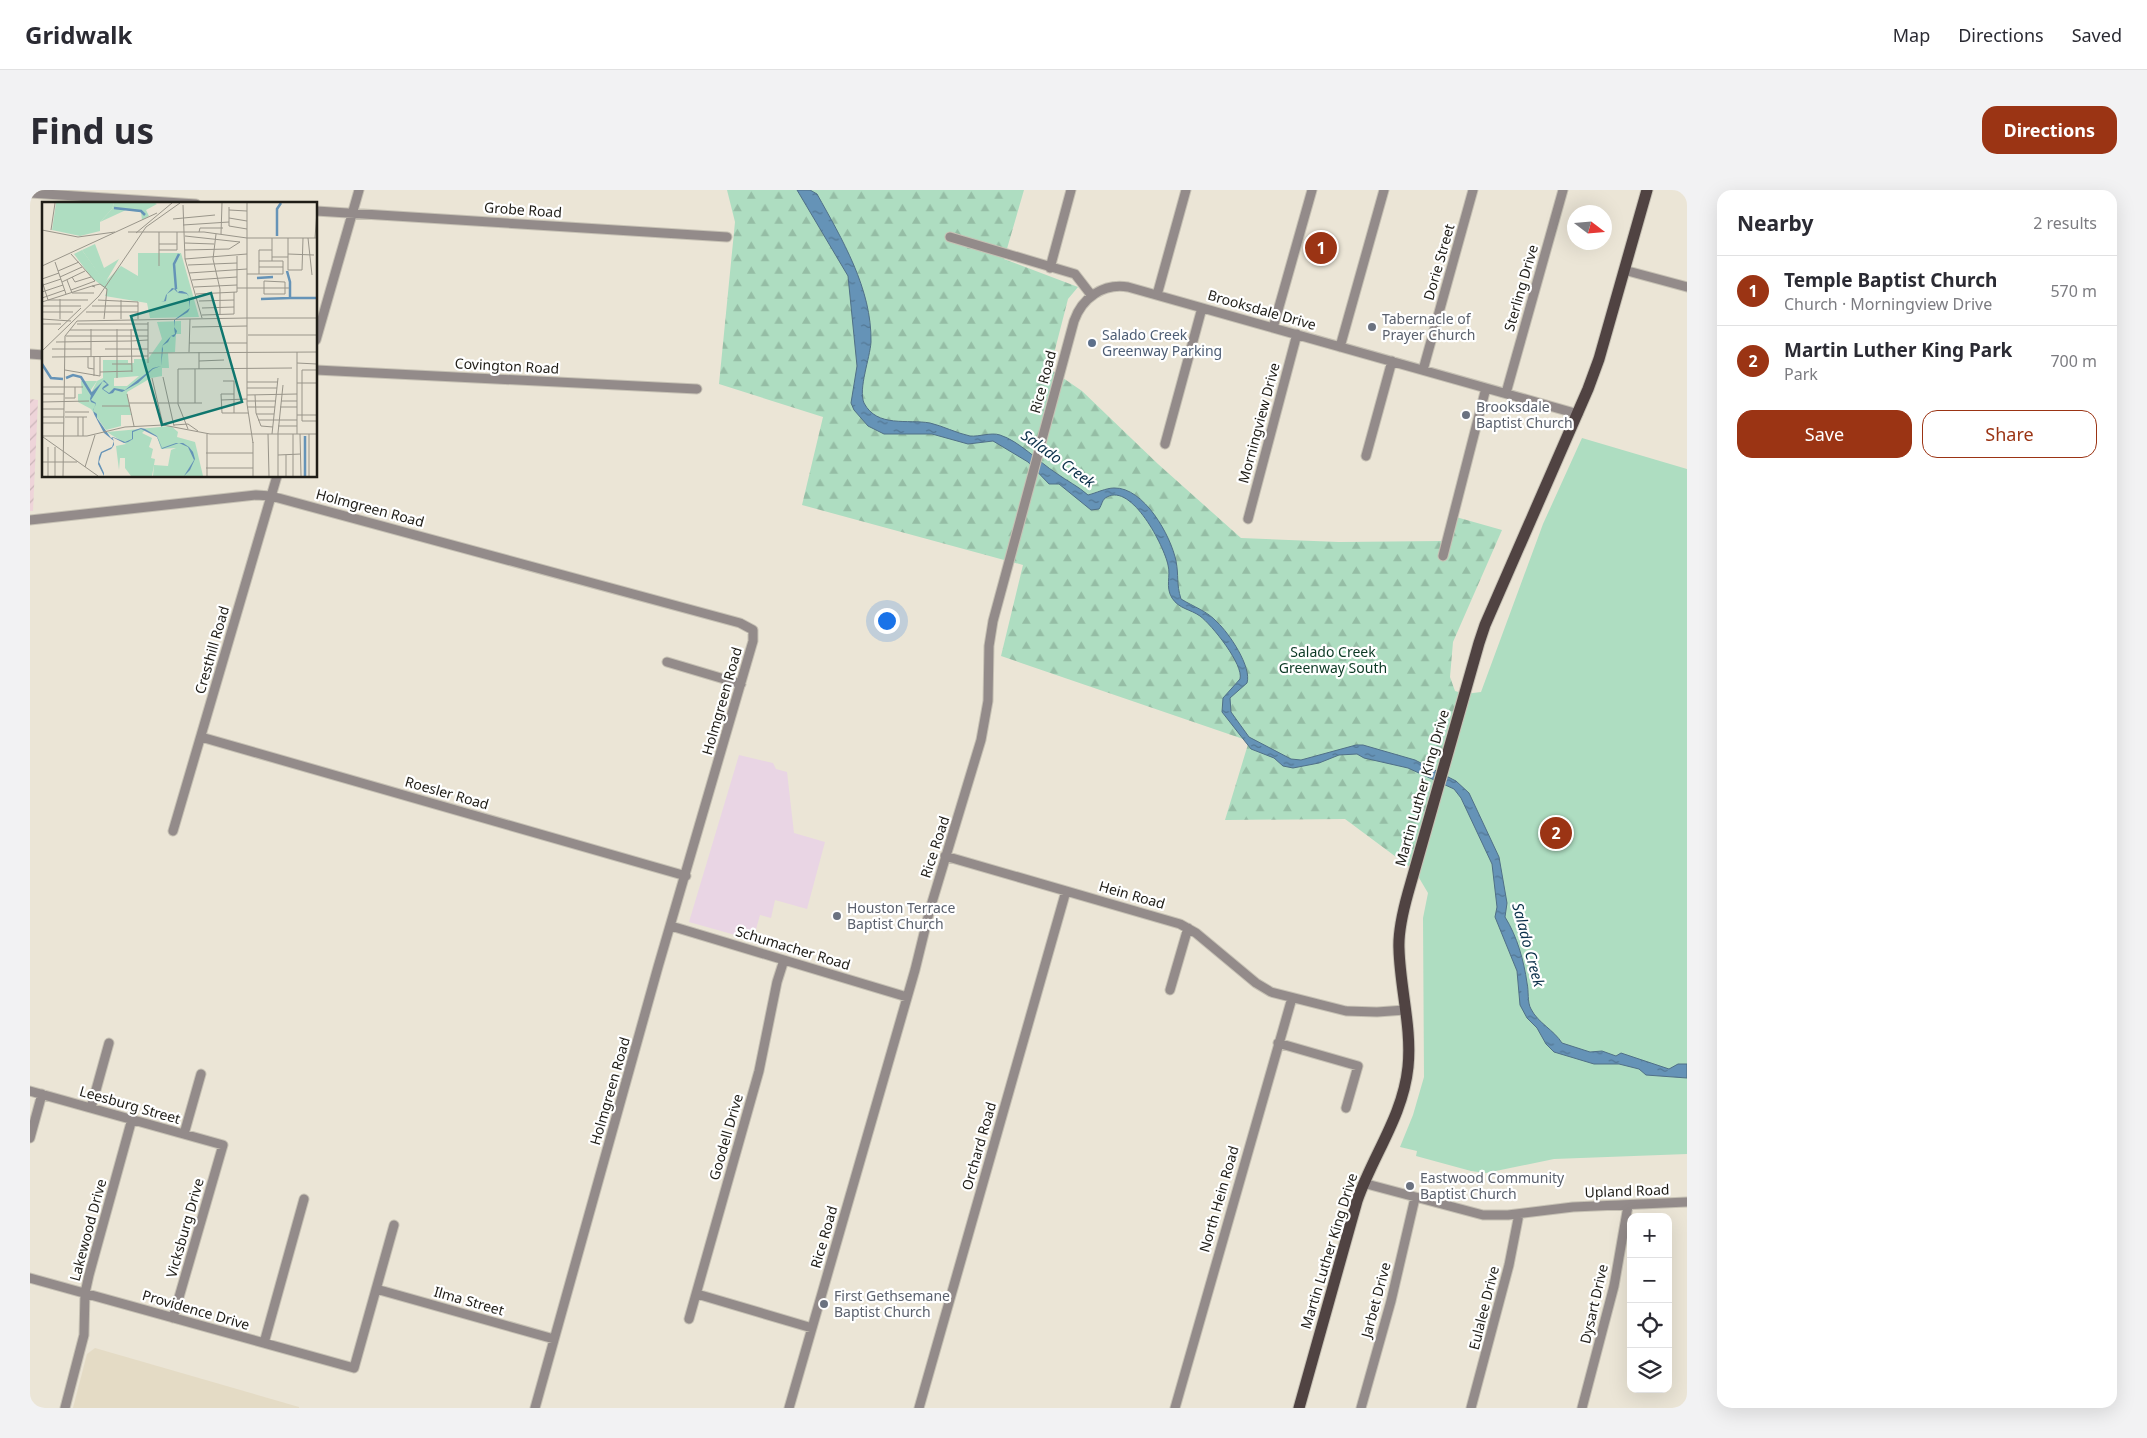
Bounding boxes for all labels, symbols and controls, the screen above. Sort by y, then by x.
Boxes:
text: Gridwalk [25,18,132,51]
text: Map [1893,23,1930,47]
text: Directions [1958,23,2044,47]
text: Saved [2072,23,2122,47]
button: Directions [1982,106,2117,154]
text: Find us [30,107,154,154]
street label: Grobe Road [483,197,563,222]
inset map [42,202,318,478]
north arrow [1567,205,1612,250]
text: Nearby [1737,209,1813,237]
text: 2 results [2033,212,2097,234]
street label: Dorie Street [1419,221,1459,302]
pin: 1 [1305,229,1337,267]
street label: Sterling Drive [1499,242,1542,333]
text: Temple Baptist Church [1784,267,1997,293]
text: 1 [1748,280,1758,302]
text: 570 m [2050,280,2097,302]
street label: Brooksdale Drive [1206,285,1319,334]
text: Church · Morningview Drive [1784,293,1992,315]
place label: Tabernacle of Prayer Church [1382,309,1475,344]
marker: Tabernacle of Prayer Church [1366,321,1378,333]
place label: Salado Creek Greenway Parking [1102,325,1222,360]
marker: Salado Creek Greenway Parking [1086,337,1098,349]
text: Martin Luther King Park [1784,337,2012,363]
street label: Rice Road [1025,348,1060,415]
text: 2 [1748,350,1758,372]
text: 700 m [2050,350,2097,372]
street label: Covington Road [454,353,560,378]
street label: Morningview Drive [1233,360,1284,485]
text: Park [1784,363,1818,385]
place label: Brooksdale Baptist Church [1476,397,1573,432]
marker: Brooksdale Baptist Church [1460,409,1472,421]
button: Save [1737,410,1912,458]
button: Share [1922,410,2097,458]
water label: Salado Creek [1018,425,1100,492]
street label: Holmgreen Road [314,484,426,531]
street label: Cresthill Road [190,604,233,696]
your location [874,608,900,634]
park label: Salado Creek Greenway South [1279,642,1387,677]
street label: Holmgreen Road [697,645,746,757]
street label: Martin Luther King Drive [1390,707,1453,868]
street label: Roesler Road [403,771,491,814]
street label: Rice Road [916,813,953,880]
pin: 2 [1540,814,1572,852]
street label: Hein Road [1097,876,1167,913]
place label: Houston Terrace Baptist Church [847,898,956,933]
water label: Salado Creek [1508,900,1550,990]
marker: Houston Terrace Baptist Church [831,910,843,922]
street label: Schumacher Road [733,921,853,974]
street label: Holmgreen Road [585,1035,634,1147]
street label: Leesburg Street [77,1081,183,1128]
street label: Goodell Drive [704,1091,747,1182]
street label: Orchard Road [957,1099,1000,1192]
street label: North Hein Road [1194,1143,1243,1254]
place label: Eastwood Community Baptist Church [1420,1168,1565,1203]
street label: Martin Luther King Drive [1296,1170,1361,1331]
street label: Vicksburg Drive [161,1176,208,1280]
street label: Lakewood Drive [65,1177,110,1283]
marker: Eastwood Community Baptist Church [1404,1180,1416,1192]
street label: Upland Road [1584,1180,1670,1201]
street label: Rice Road [806,1203,842,1270]
map controls [1627,1213,1672,1393]
button: + [1627,1213,1672,1258]
button: − [1627,1258,1672,1303]
street label: Jarbet Drive [1356,1260,1395,1342]
street label: Dysart Drive [1575,1262,1612,1346]
street label: Eulalee Drive [1464,1264,1503,1352]
street label: Ilma Street [432,1281,506,1320]
street label: Providence Drive [140,1285,252,1334]
place label: First Gethsemane Baptist Church [834,1286,950,1321]
marker: First Gethsemane Baptist Church [818,1298,830,1310]
button: locate [1627,1303,1672,1348]
button: layers [1627,1348,1672,1393]

